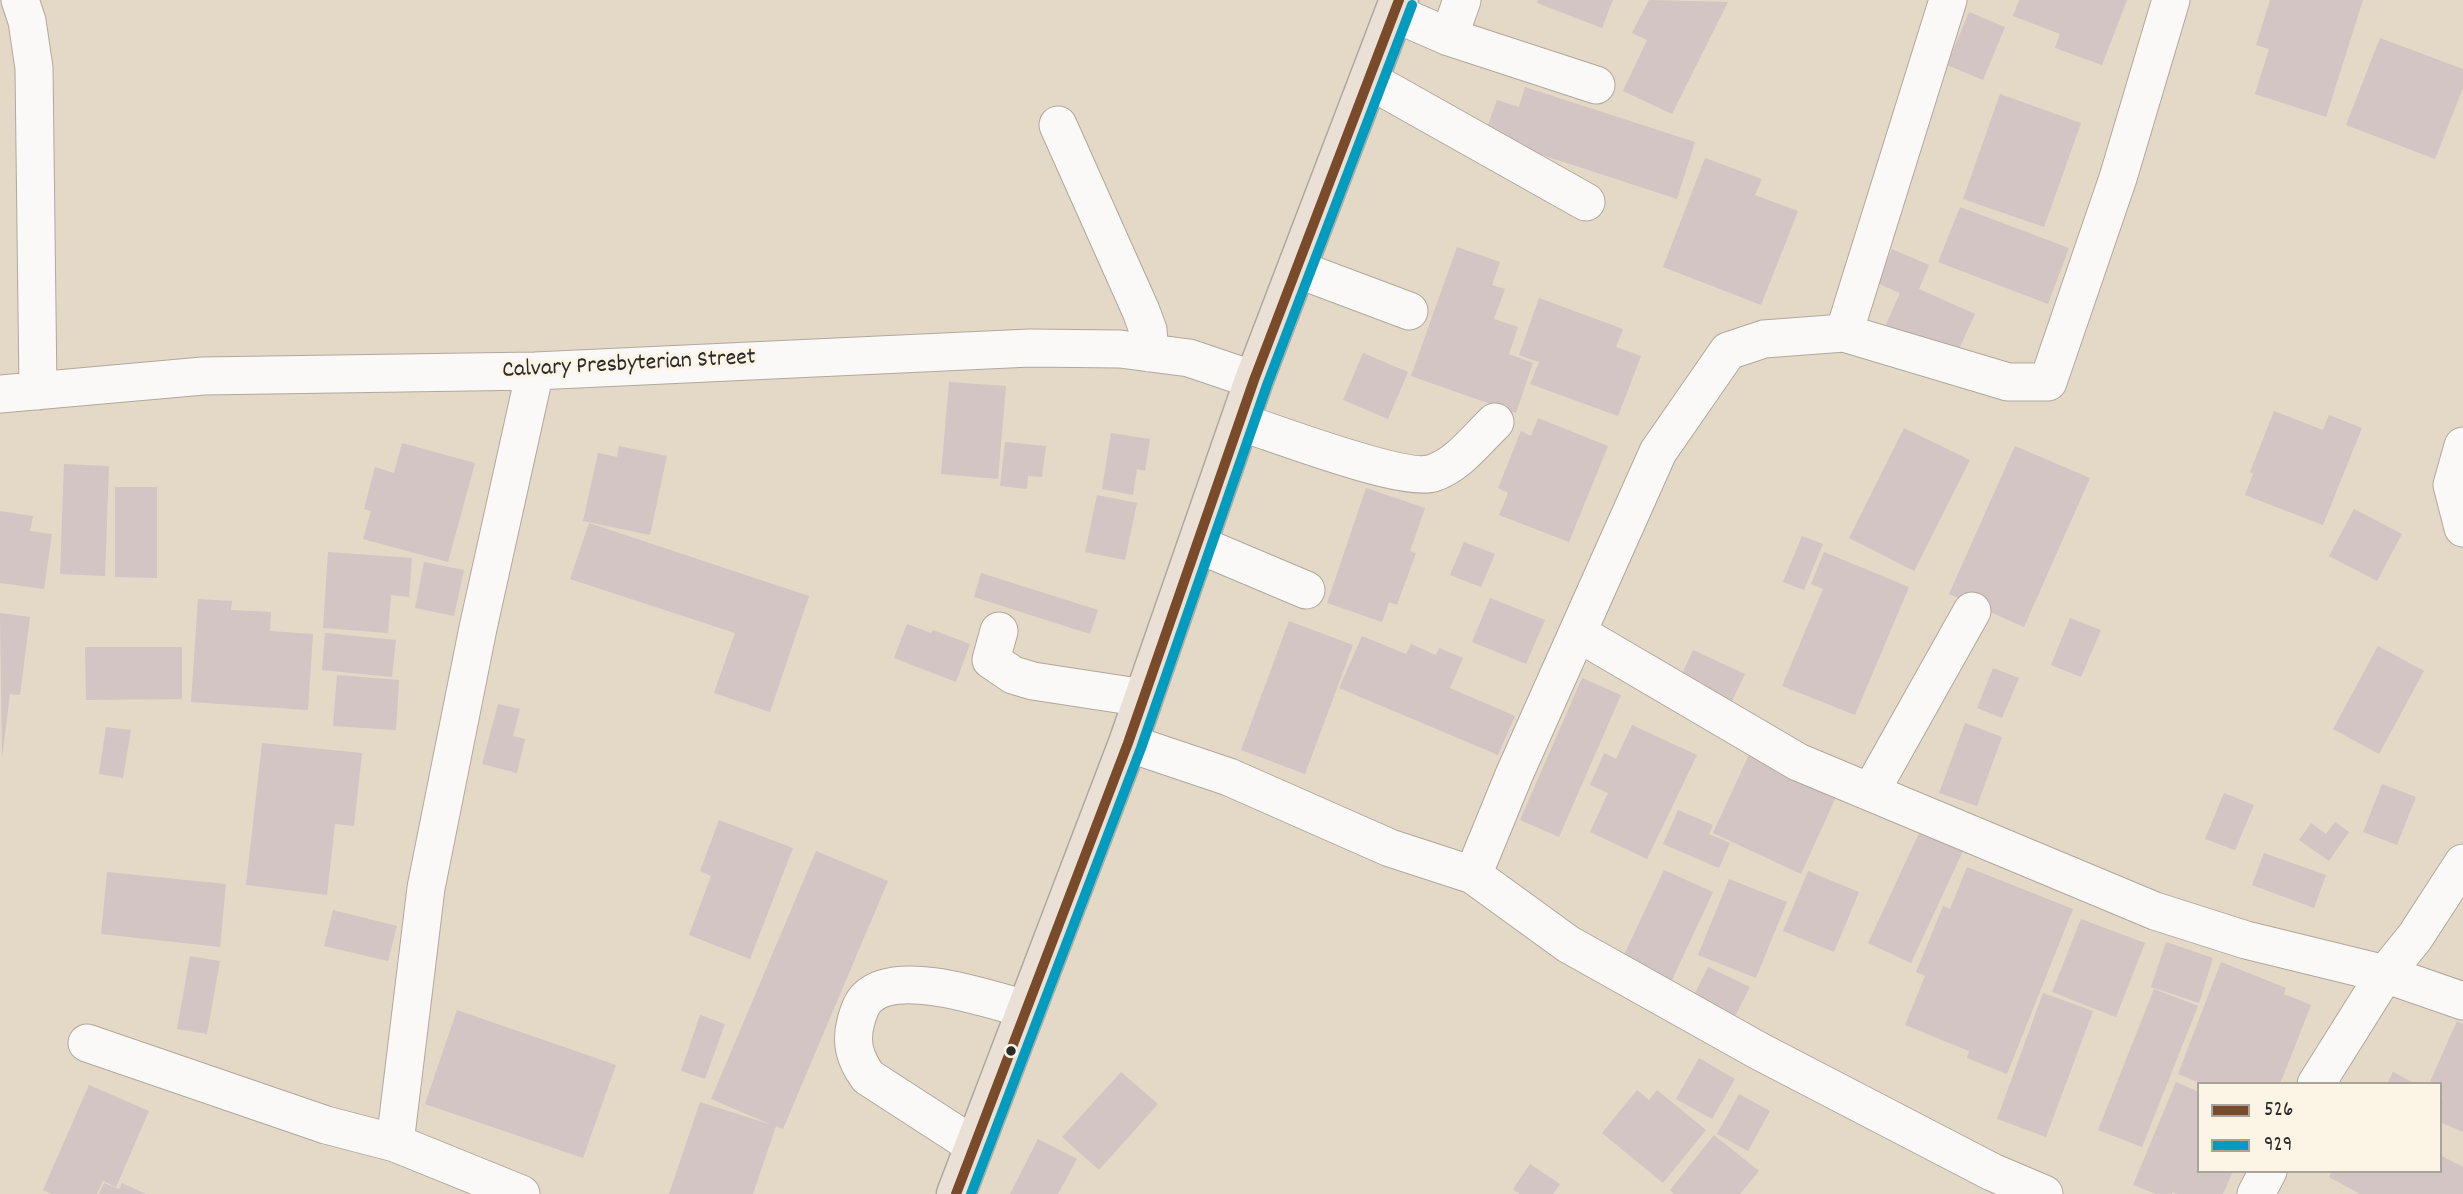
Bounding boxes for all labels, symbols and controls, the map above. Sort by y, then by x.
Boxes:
street label: Calvary Presbyterian Street [502,345,756,387]
unlabelled marker [1004,1044,1018,1058]
legend [2197,1082,2442,1173]
text: 526 [2264,1096,2293,1126]
text: 929 [2264,1131,2292,1161]

